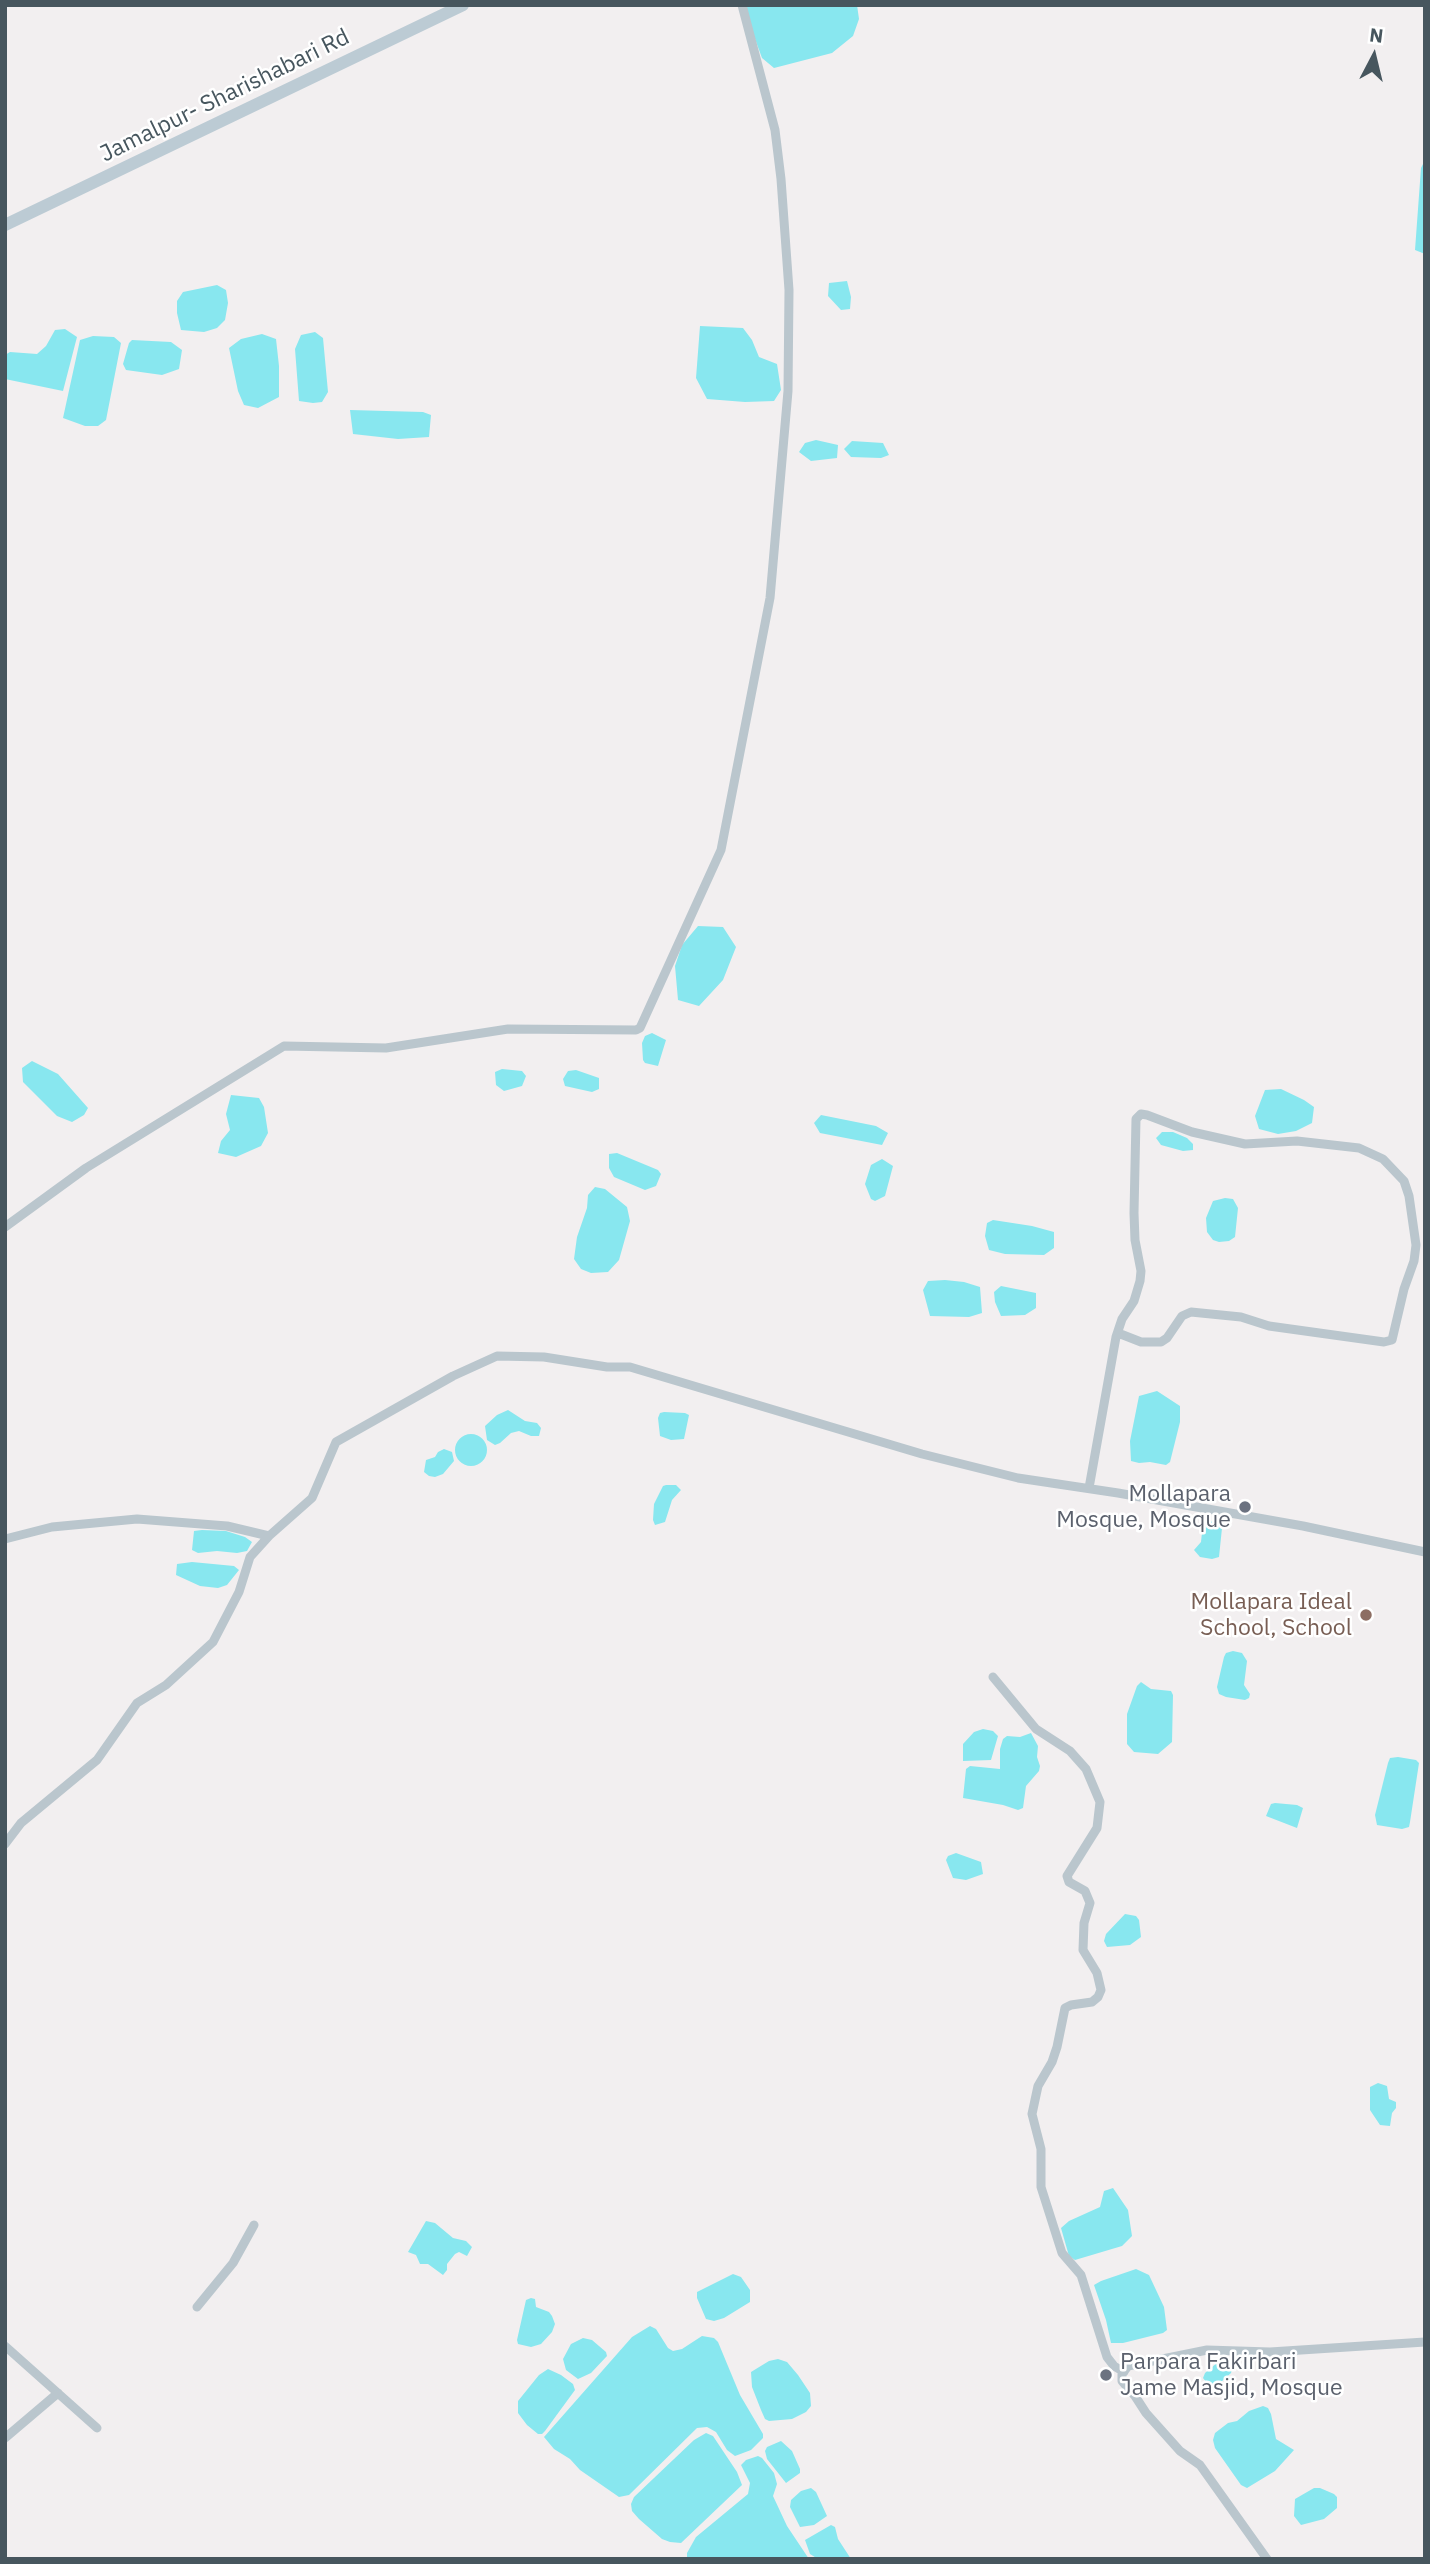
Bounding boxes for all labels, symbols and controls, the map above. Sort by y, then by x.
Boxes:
north arrow [1339,21,1409,91]
text: N [1368,22,1385,48]
street label: Jamalpur- Sharishabari Rd [96,24,354,168]
place label: Mollapara Mosque, Mosque [1056,1480,1231,1534]
marker: Mollapara Mosque, Mosque [1237,1499,1253,1515]
place label: Mollapara Ideal School, School [1190,1588,1352,1642]
marker: Mollapara Ideal School, School [1358,1607,1374,1623]
place label: Parpara Fakirbari Jame Masjid, Mosque [1120,2348,1343,2402]
marker: Parpara Fakirbari Jame Masjid, Mosque [1098,2367,1114,2383]

